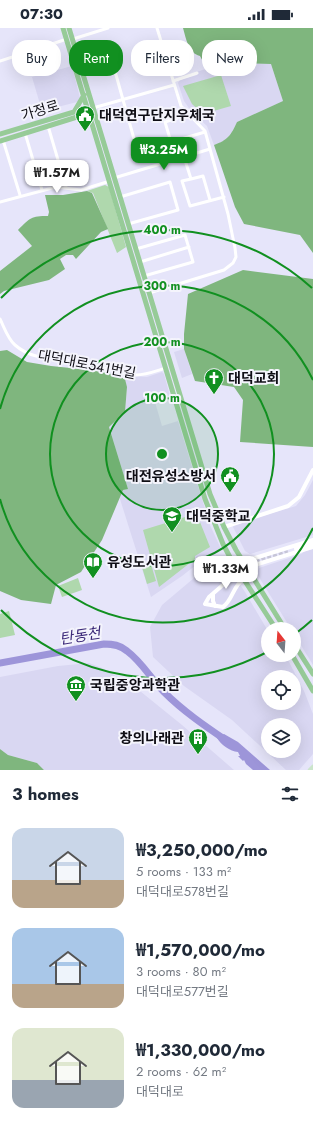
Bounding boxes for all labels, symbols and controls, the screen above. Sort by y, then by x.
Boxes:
text: 07:30 [20,3,63,25]
chip: Buy [12,40,61,76]
chip: Rent [69,40,123,76]
chip: Filters [131,40,194,76]
chip: New [202,40,257,76]
street label: 가정로 [19,95,62,125]
public building icon: 대덕연구단지우체국 [74,104,96,132]
place label: 대덕연구단지우체국 [99,105,215,125]
pin: ₩3.25M [131,137,197,171]
text: ₩3.25M [140,140,188,159]
pin: ₩1.57M [24,160,90,194]
text: ₩1.57M [34,163,80,182]
text: 400 m [143,221,181,239]
text: 300 m [144,277,181,295]
text: 200 m [143,333,181,351]
street label: 대덕대로541번길 [36,345,138,383]
church icon: 대덕교회 [203,367,225,395]
place label: 대덕교회 [228,368,280,388]
text: 100 m [144,389,180,407]
centre of rings [155,447,169,461]
public building icon: 대전유성소방서 [219,465,241,493]
place label: 대전유성소방서 [126,466,216,486]
school or university icon: 대덕중학교 [161,505,183,533]
place label: 대덕중학교 [186,506,251,526]
library icon: 유성도서관 [82,551,104,579]
place label: 유성도서관 [107,552,172,572]
pin: ₩1.33M [193,556,259,590]
text: ₩1.33M [203,559,249,578]
water label: 탄동천 [58,622,104,650]
north arrow [261,622,301,662]
map controls [261,622,301,758]
button: locate [261,670,301,710]
museum icon: 국립중앙과학관 [65,674,87,702]
place label: 국립중앙과학관 [90,675,180,695]
button: layers [261,718,301,758]
building icon: 창의나래관 [187,727,209,755]
place label: 창의나래관 [120,728,184,748]
text: 3 homes [12,782,79,806]
icon: filters [279,783,301,805]
text: ₩3,250,000/mo [136,838,268,862]
icon: home [44,844,92,892]
text: 5 rooms · 133 m² [136,862,231,881]
text: 대덕대로578번길 [136,882,229,901]
text: ₩1,570,000/mo [136,938,265,962]
icon: home [44,944,92,992]
text: 3 rooms · 80 m² [136,962,226,981]
text: 대덕대로577번길 [136,982,229,1001]
text: ₩1,330,000/mo [136,1038,265,1062]
icon: home [44,1044,92,1092]
text: 2 rooms · 62 m² [136,1062,226,1081]
text: 대덕대로 [136,1082,184,1101]

